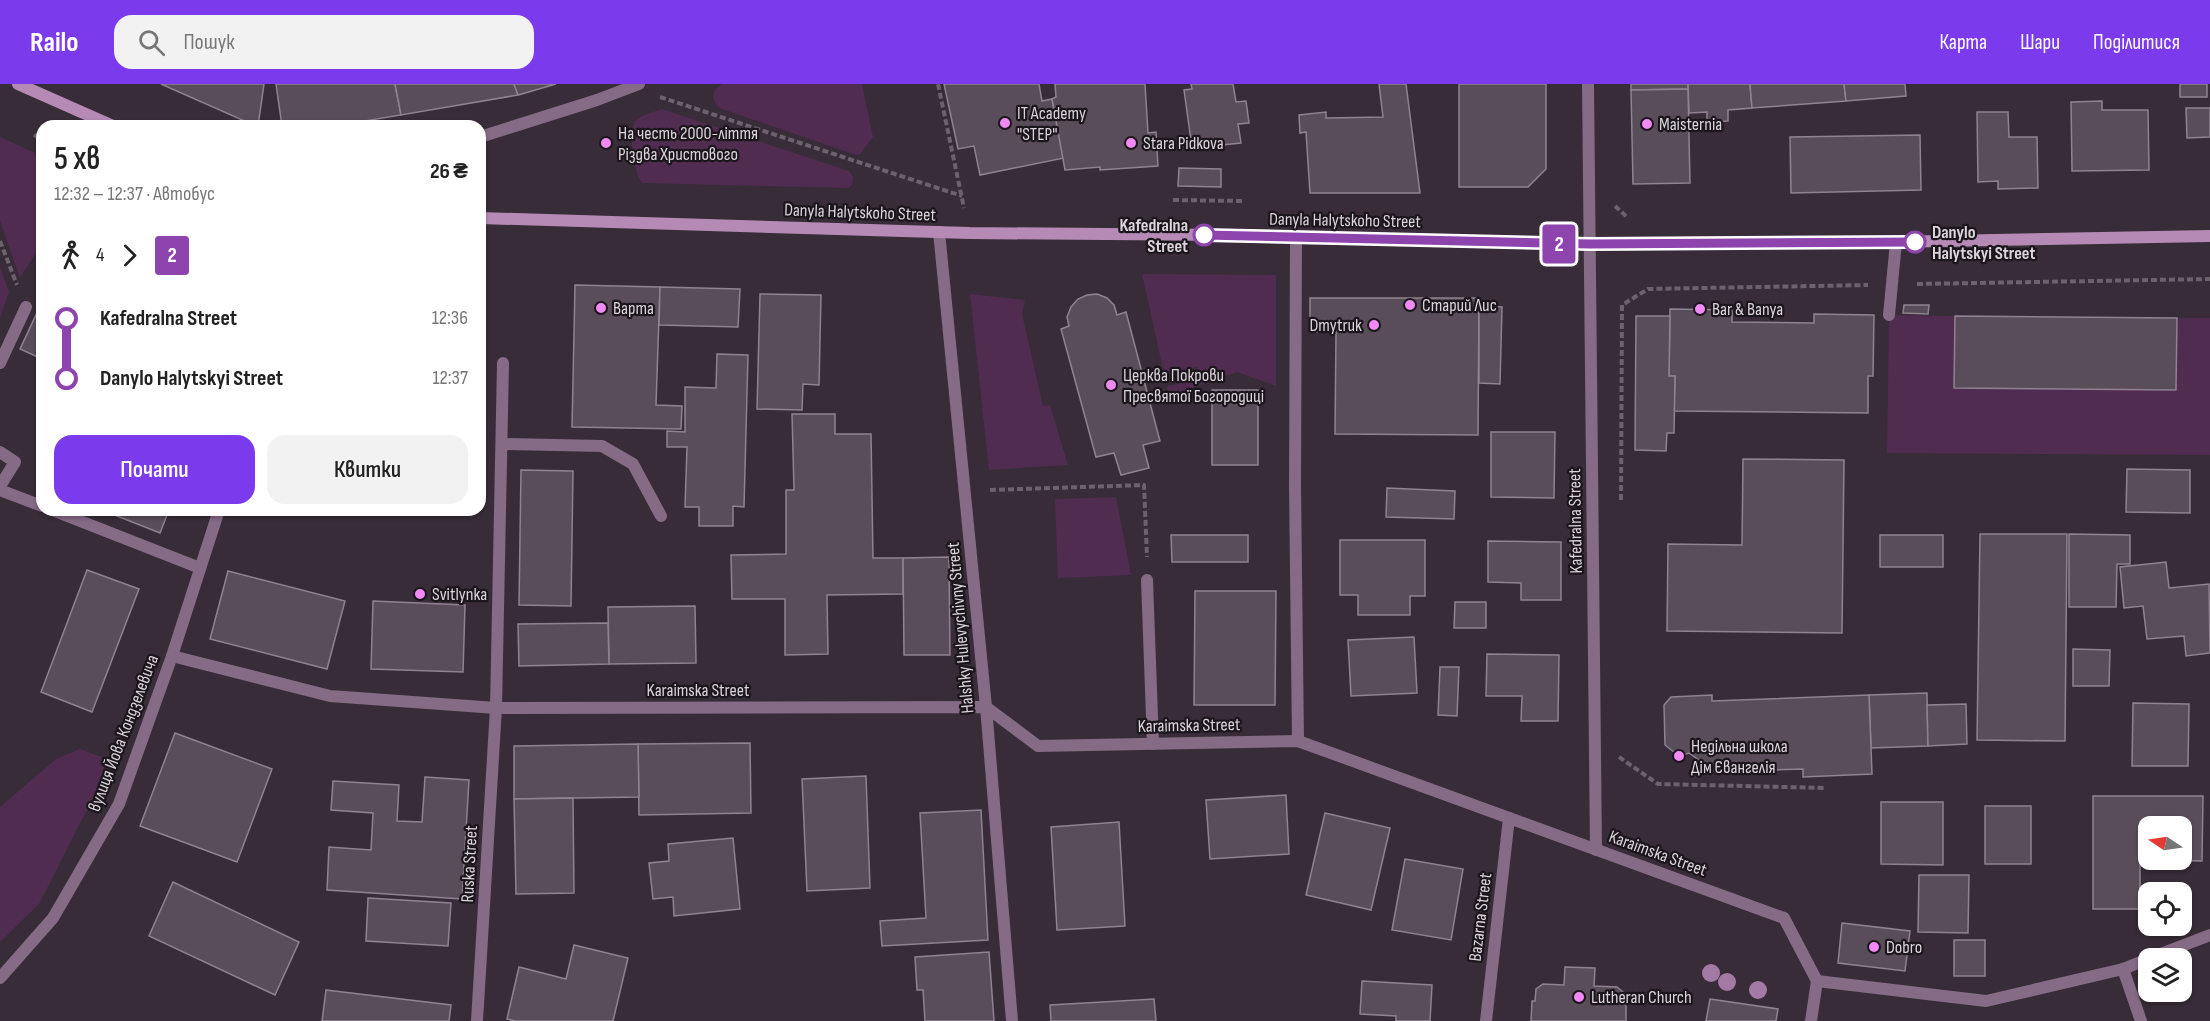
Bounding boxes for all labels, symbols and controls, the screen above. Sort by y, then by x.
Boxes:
search box [114,15,534,69]
text: Railo [30,26,78,59]
icon: search [135,26,168,59]
text: Пошук [183,29,235,56]
text: Карта [1939,30,1987,55]
text: Шари [2020,30,2060,55]
text: Поділитися [2093,30,2180,55]
place label: IT Academy "STEP" [1017,103,1086,145]
place label: Maisternia [1659,114,1722,135]
marker: IT Academy "STEP" [998,116,1012,130]
marker: Maisternia [1640,117,1654,131]
place label: На честь 2000-ліття Різдва Христового [618,123,758,165]
place label: Stara Pidkova [1143,133,1224,154]
marker: На честь 2000-ліття Різдва Христового [599,136,613,150]
marker: Stara Pidkova [1124,136,1138,150]
text: 5 хв [54,139,100,179]
text: 26 ₴ [430,158,468,185]
text: 12:32 – 12:37 · Автобус [54,182,215,206]
street label: Danyla Halytskoho Street [784,199,937,226]
street label: Danyla Halytskoho Street [1269,209,1422,232]
place label: Kafedralna Street [1119,215,1188,257]
place label: Danylo Halytskyi Street [1932,222,2036,264]
marker: Kafedralna Street [1193,224,1215,246]
line badge: 2 [1540,224,1578,264]
marker: Danylo Halytskyi Street [1904,231,1926,253]
text: 2 [1554,232,1564,257]
icon: walk [54,239,87,272]
icon: forward [113,239,146,272]
text: 4 [96,243,104,267]
text: 2 [167,243,177,268]
place label: Старий Лис [1422,295,1497,316]
place label: Варта [613,298,654,319]
marker: Старий Лис [1403,298,1417,312]
place label: Bar & Banya [1712,299,1783,320]
marker: Варта [594,301,608,315]
marker: Bar & Banya [1693,302,1707,316]
text: Kafedralna Street [100,305,237,332]
text: 12:36 [432,306,468,330]
place label: Dmytruk [1309,315,1362,336]
marker: Dmytruk [1367,318,1381,332]
text: Danylo Halytskyi Street [100,365,283,392]
place label: Церква Покрови Пресвятої Богородиці [1123,365,1264,407]
text: 12:37 [432,366,468,390]
marker: Церква Покрови Пресвятої Богородиці [1104,378,1118,392]
button: Почати [54,435,255,504]
button: Квитки [267,435,468,504]
street label: Kafedralna Street [1564,468,1587,574]
street label: Halshky Hulevychivny Street [943,541,978,714]
place label: Svitlynka [432,584,487,605]
marker: Svitlynka [413,587,427,601]
street label: вулиця Йова Кондзелевича [84,652,163,815]
street label: Karaimska Street [647,680,750,701]
street label: Karaimska Street [1137,714,1241,737]
place label: Недільна школа Дім Євангелія [1691,736,1788,778]
marker: Недільна школа Дім Євангелія [1672,749,1686,763]
north arrow [2138,816,2192,870]
map controls [2138,816,2192,1002]
street label: Ruska Street [457,825,482,903]
street label: Karaimska Street [1606,826,1710,881]
street label: Bazarna Street [1465,871,1496,963]
button: locate [2138,882,2192,936]
place label: Dobro [1886,937,1922,958]
marker: Dobro [1867,940,1881,954]
button: layers [2138,948,2192,1002]
place label: Lutheran Church [1591,987,1692,1008]
marker: Lutheran Church [1572,990,1586,1004]

